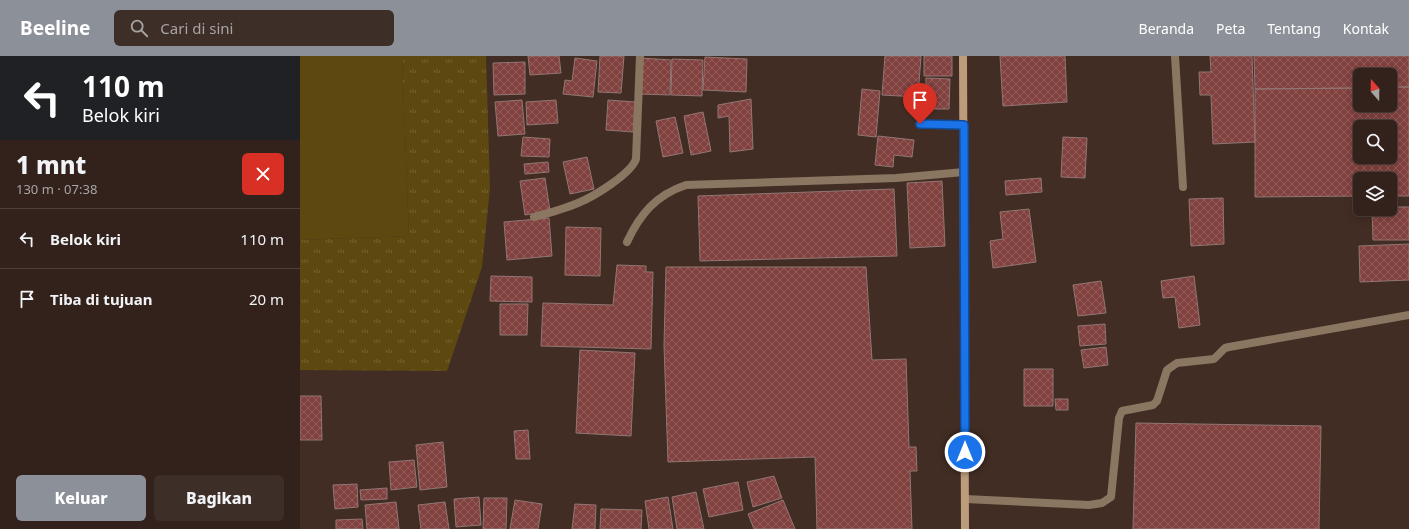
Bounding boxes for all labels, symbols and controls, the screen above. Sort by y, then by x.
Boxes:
search box [114,10,394,46]
text: Beeline [20,15,90,41]
icon: search [128,17,150,39]
text: Cari di sini [160,18,233,38]
text: Beranda [1139,19,1194,38]
text: Peta [1216,19,1245,38]
text: Tentang [1267,19,1321,38]
text: Kontak [1343,19,1389,38]
text: 110 m [82,67,165,105]
north arrow [1353,68,1397,112]
map controls [1353,68,1397,216]
icon: left [16,72,68,124]
pin [903,83,937,124]
icon: arrive [909,89,931,111]
text: Belok kiri [82,103,160,127]
button: search [1353,120,1397,164]
text: 1 mnt [16,148,86,181]
button: close [242,153,284,195]
button: layers [1353,172,1397,216]
text: 130 m · 07:38 [16,180,97,198]
icon: left [16,228,38,250]
text: Belok kiri [50,229,121,249]
text: 110 m [240,229,284,249]
icon: arrive [16,288,38,310]
text: Tiba di tujuan [50,289,153,309]
text: 20 m [249,289,284,309]
position arrow [944,431,986,473]
button: Keluar [16,475,146,521]
button: Bagikan [154,475,284,521]

